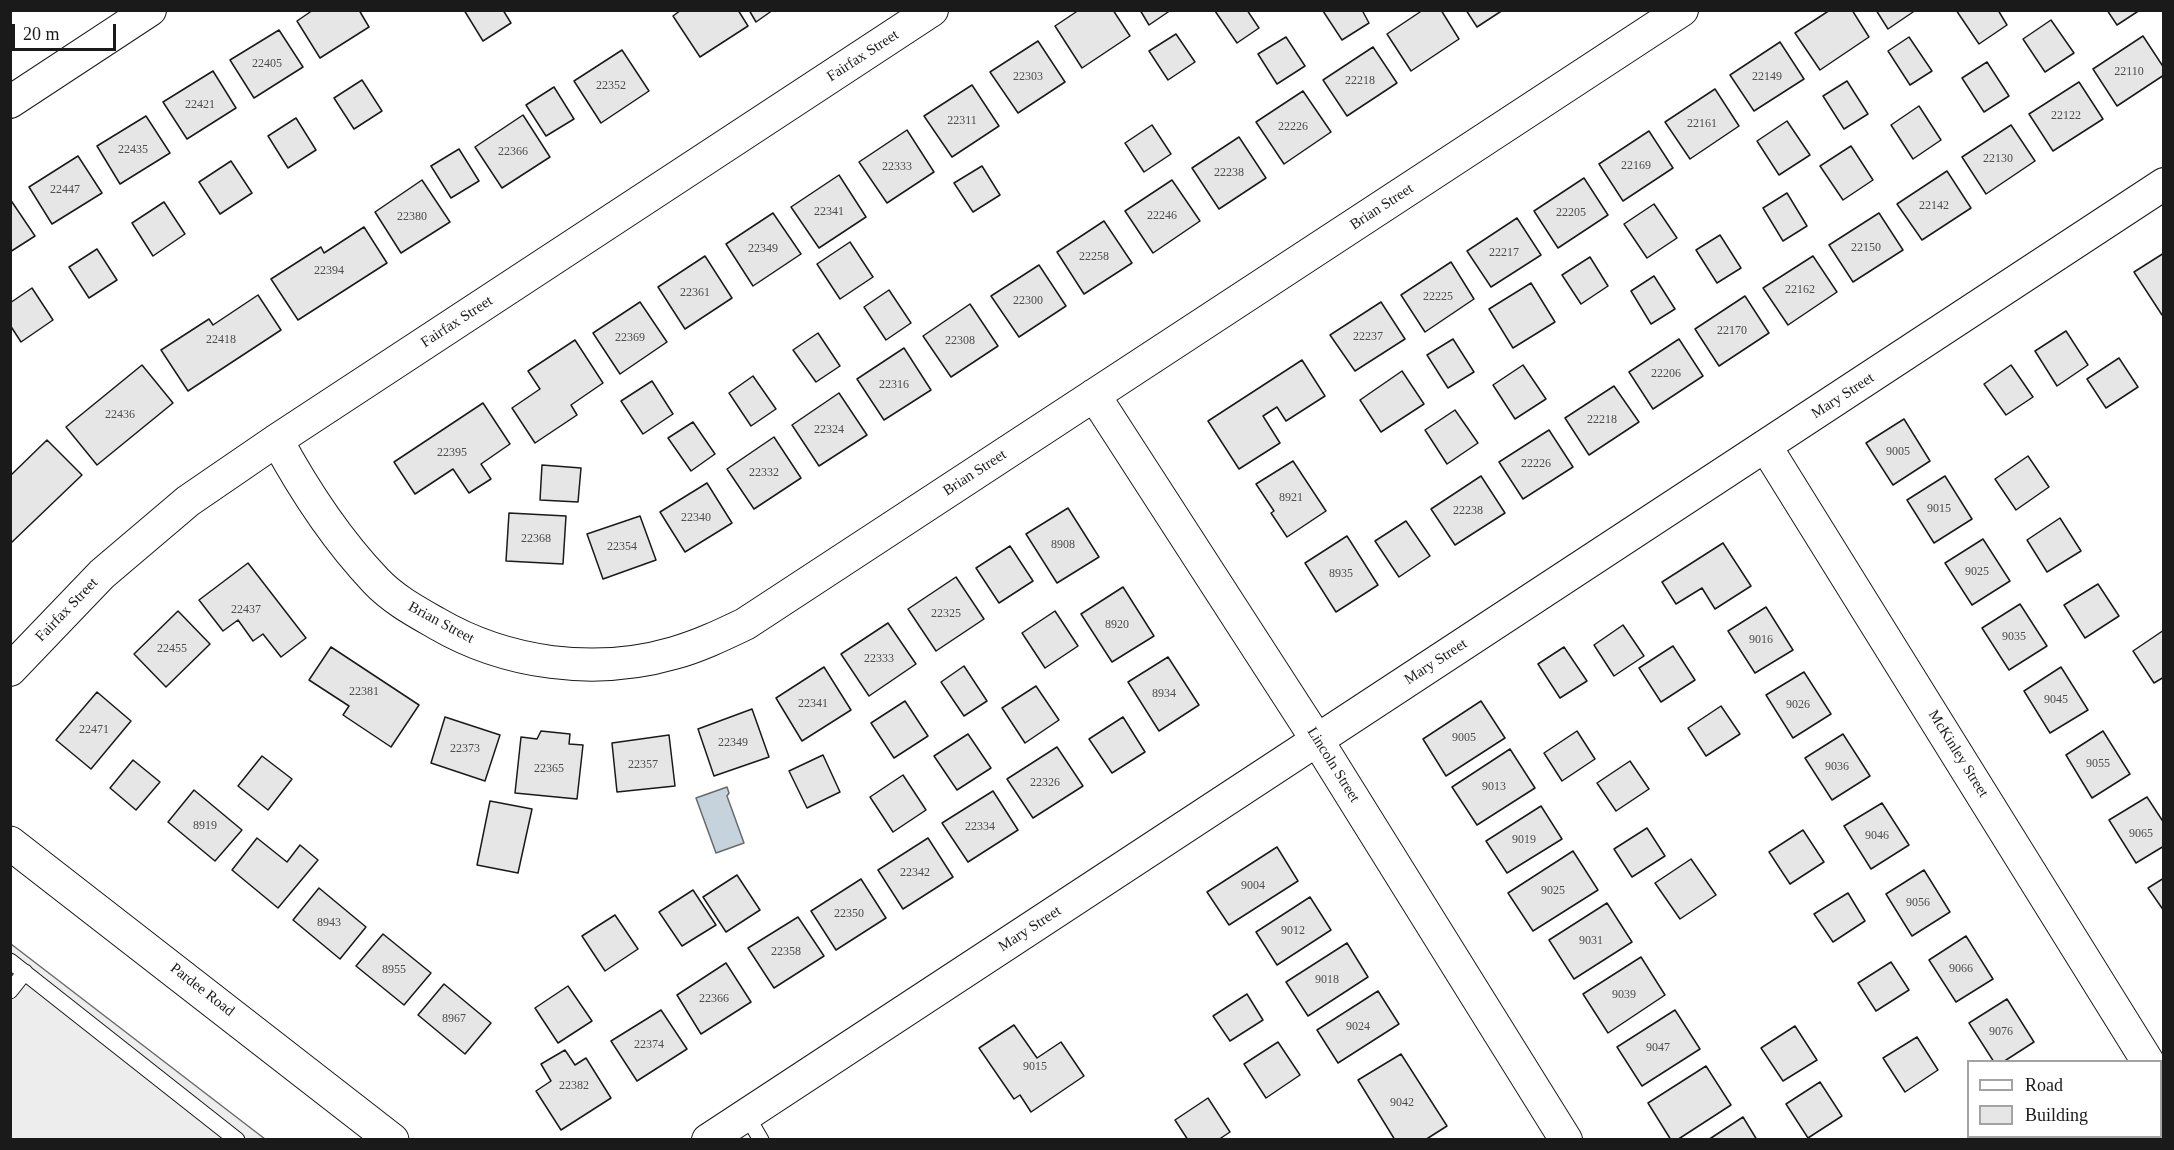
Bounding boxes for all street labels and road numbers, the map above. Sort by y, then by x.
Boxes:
street label: Fairfax Street [824,26,902,86]
street label: Brian Street [1347,180,1417,234]
street label: Fairfax Street [418,292,496,352]
street label: Mary Street [1808,369,1878,423]
street label: Brian Street [940,446,1010,500]
street label: Fairfax Street [32,574,102,646]
street label: Brian Street [405,598,477,648]
street label: Mary Street [1401,635,1471,689]
street label: McKinley Street [1924,707,1992,801]
street label: Lincoln Street [1303,724,1363,806]
street label: Mary Street [995,902,1065,956]
street label: Pardee Road [166,959,238,1021]

